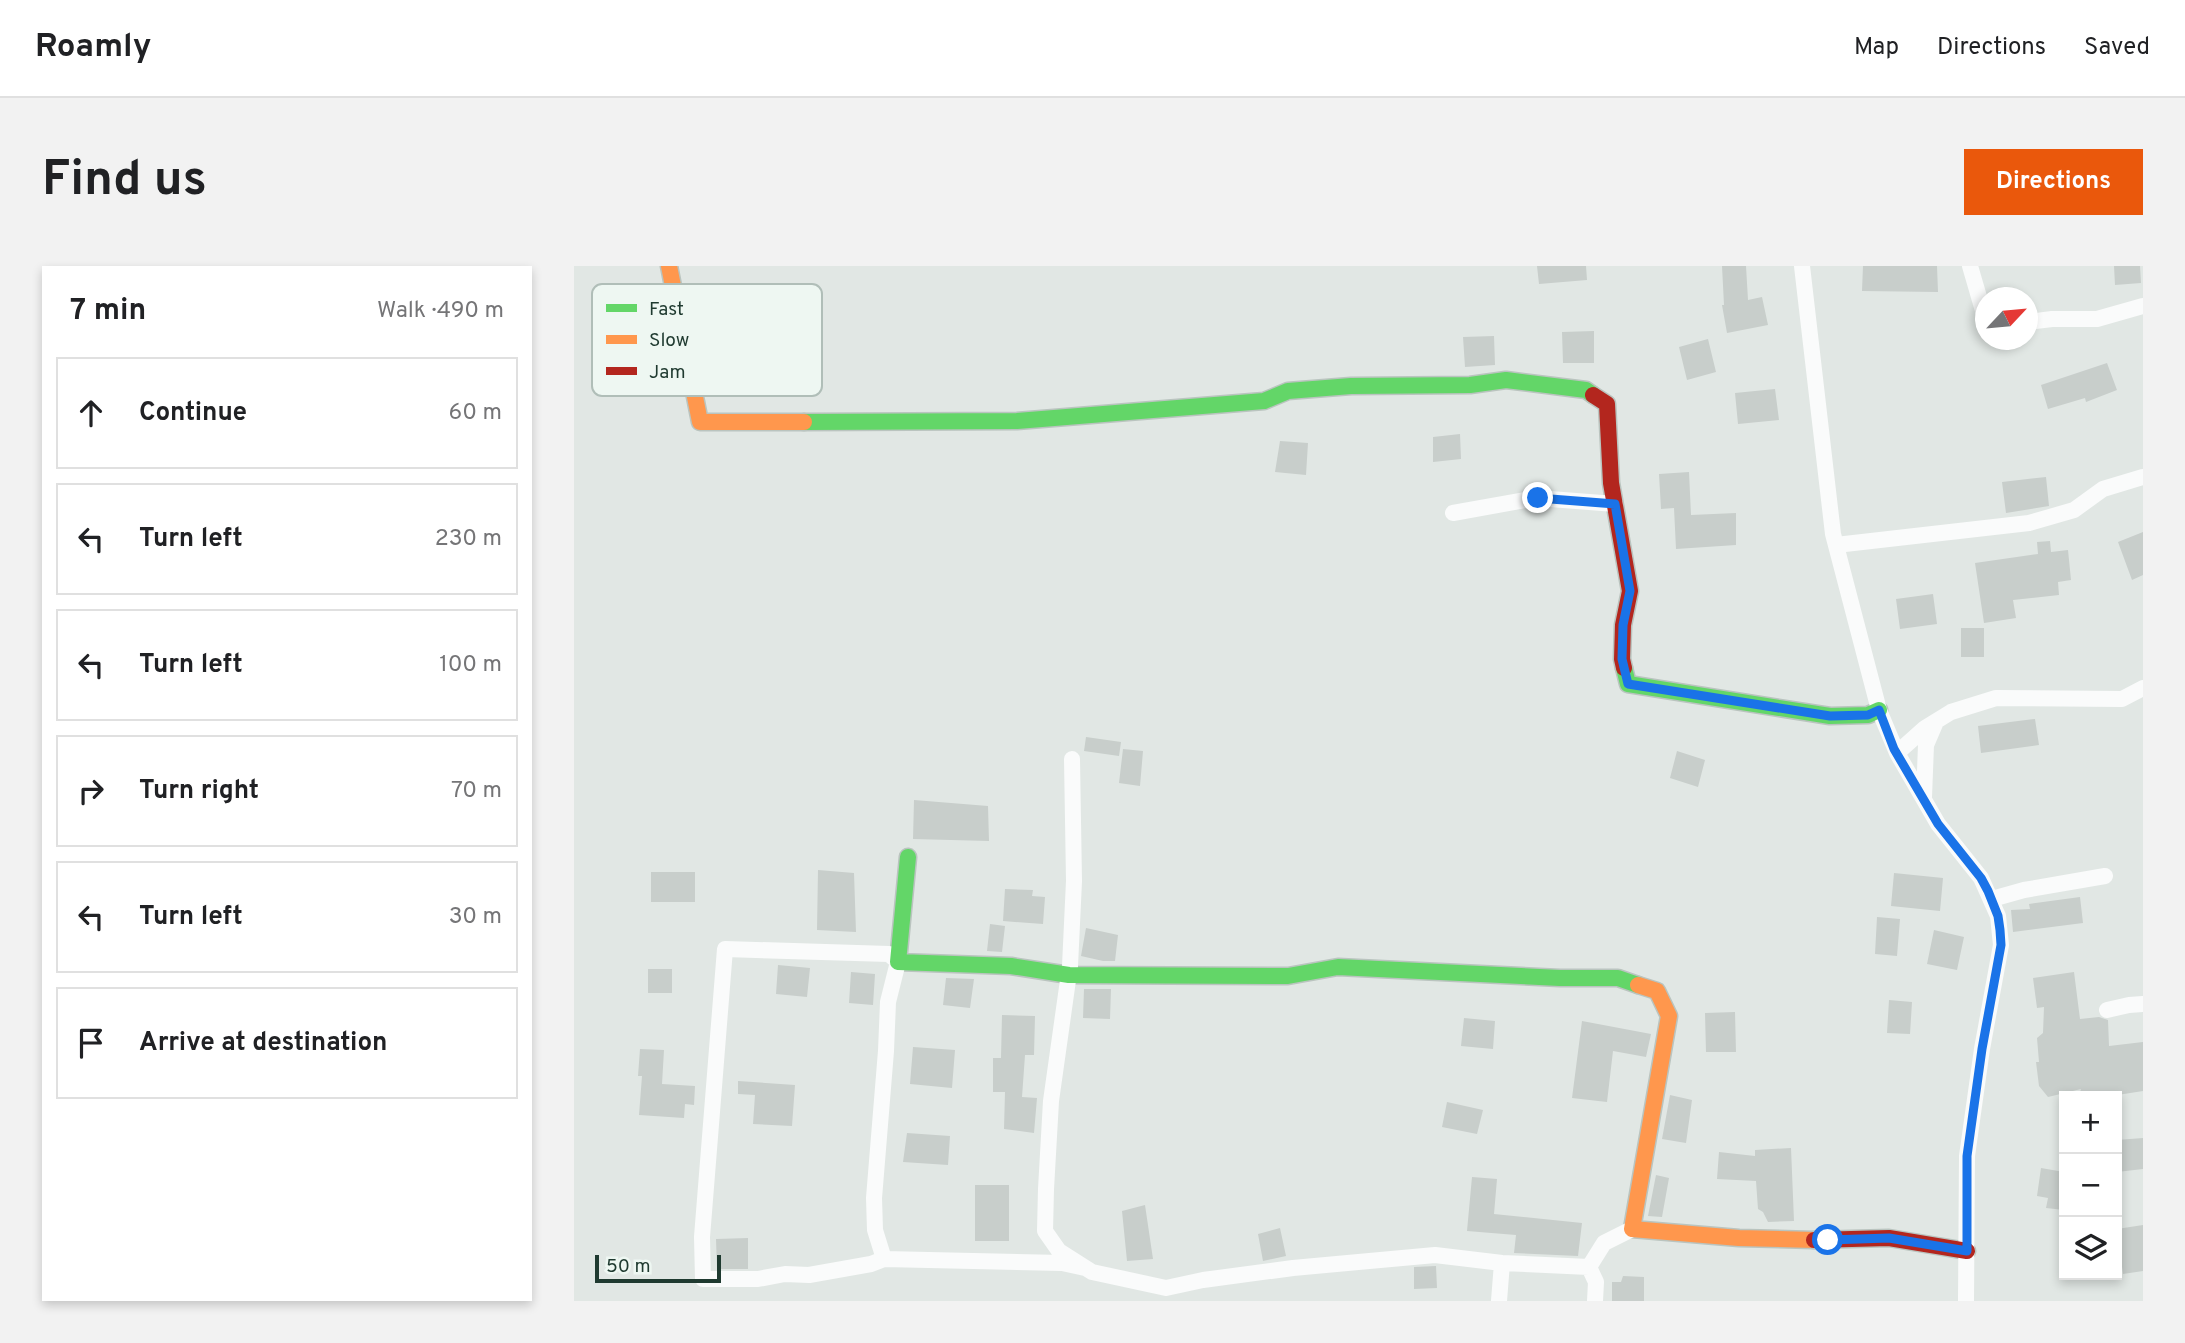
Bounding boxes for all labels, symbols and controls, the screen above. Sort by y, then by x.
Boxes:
text: Roamly [35,27,151,69]
text: Map [1854,33,1899,63]
text: Directions [1937,33,2046,63]
text: Saved [2084,33,2150,63]
button: Directions [1964,149,2143,215]
text: Find us [42,151,207,213]
legend [592,284,822,396]
north arrow [1975,287,2038,350]
text: 7 min [70,293,146,330]
text: Walk · 490 m [377,297,504,326]
text: Fast [649,298,684,322]
text: Slow [649,329,689,353]
text: Jam [649,361,686,385]
icon: ahead [72,394,110,432]
text: Continue [139,397,247,430]
text: 60 m [449,399,502,428]
route end [1522,482,1553,513]
icon: left [72,520,110,558]
text: Turn left [139,523,243,556]
text: 230 m [435,525,502,554]
icon: left [72,646,110,684]
text: Turn left [139,649,243,682]
text: 100 m [439,651,502,680]
icon: right [72,772,110,810]
text: Turn right [139,775,259,808]
text: 70 m [451,777,502,806]
icon: left [72,898,110,936]
text: Turn left [139,901,243,934]
text: 30 m [449,903,502,932]
icon: arrive [72,1024,110,1062]
text: Arrive at destination [139,1027,387,1060]
map controls [2059,1091,2122,1280]
button: + [2059,1091,2122,1154]
button: − [2059,1154,2122,1217]
button: layers [2059,1217,2122,1280]
route start [1812,1224,1843,1255]
scale bar [595,1252,721,1284]
text: 50 m [606,1255,651,1279]

